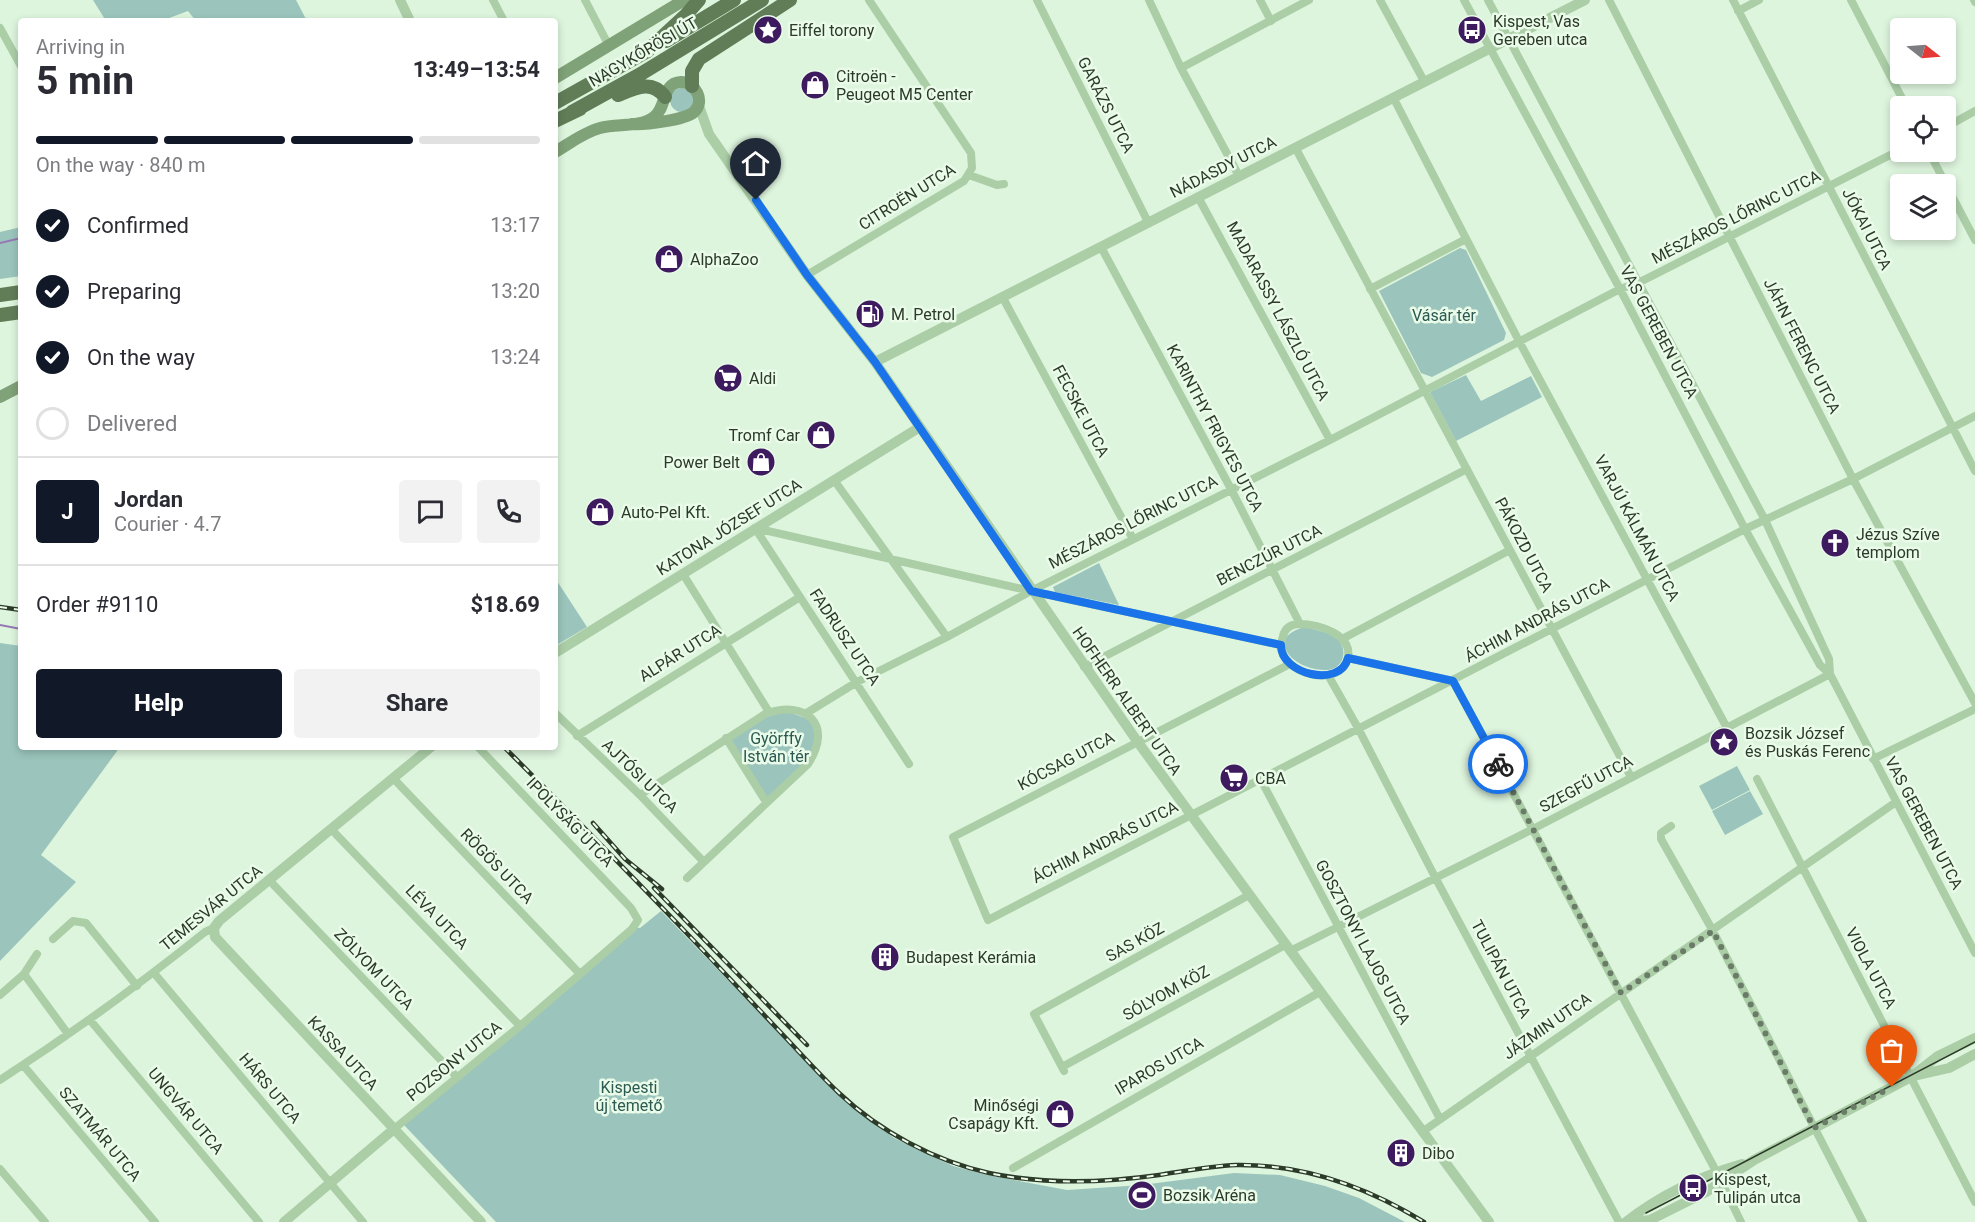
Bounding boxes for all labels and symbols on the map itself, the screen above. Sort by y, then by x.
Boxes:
street label: NAGYKŐRÖSI ÚT [585,12,701,91]
place label: Kispest, Vas Gereben utca [1493,12,1588,49]
place icon: Eiffel torony [752,14,784,46]
bus stop icon: Kispest, Vas Gereben utca [1456,14,1488,46]
north arrow [1890,18,1956,84]
place label: Eiffel torony [789,21,875,40]
street label: GARÁZS UTCA [1074,54,1139,157]
place label: Citroën - Peugeot M5 Center [836,67,973,104]
shop icon: Citroën - Peugeot M5 Center [799,69,831,101]
street label: NÁDASDY UTCA [1167,132,1280,202]
pin [730,138,781,200]
street label: CITROËN UTCA [855,160,959,234]
street label: MÉSZÁROS LŐRINC UTCA [1648,165,1824,268]
street label: JÓKAI UTCA [1838,184,1897,274]
street label: MADARASSY LÁSZLÓ UTCA [1223,218,1335,404]
shop icon: AlphaZoo [653,243,685,275]
place label: AlphaZoo [690,250,759,269]
street label: VAS GEREBEN UTCA [1616,262,1702,402]
street label: JÁHN FERENC UTCA [1760,275,1845,417]
fuel station icon: M. Petrol [854,298,886,330]
place label: M. Petrol [891,305,955,324]
park label: Vásár tér [1412,306,1477,325]
street label: KARINTHY FRIGYES UTCA [1163,341,1268,515]
supermarket icon: Aldi [712,362,744,394]
street label: FECSKE UTCA [1049,362,1113,461]
place label: Aldi [749,369,776,388]
shop icon: Tromf Car [805,419,837,451]
place label: Tromf Car [729,426,801,445]
shop icon: Power Belt [745,446,777,478]
street label: VARJÚ KÁLMÁN UTCA [1590,452,1684,605]
place label: Power Belt [663,453,740,472]
street label: MÉSZÁROS LŐRINC UTCA [1045,470,1221,573]
street label: KATONA JÓZSEF UTCA [653,474,805,579]
street label: PÁKOZD UTCA [1491,494,1557,596]
shop icon: Auto-Pel Kft. [584,496,616,528]
place label: Auto-Pel Kft. [621,503,710,522]
street label: BENCZÚR UTCA [1213,520,1325,590]
place label: Jézus Szíve templom [1856,525,1940,562]
church icon: Jézus Szíve templom [1819,527,1851,559]
street label: ÁCHIM ANDRÁS UTCA [1461,574,1613,666]
street label: FADRUSZ UTCA [806,585,885,689]
street label: ALPÁR UTCA [636,620,725,686]
street label: HOFHERR ALBERT UTCA [1069,623,1186,779]
place label: Bozsik József és Puskás Ferenc [1745,724,1870,761]
street label: KÓCSAG UTCA [1014,726,1118,794]
place icon: Bozsik József és Puskás Ferenc [1708,726,1740,758]
park label: Györffy István tér [743,729,810,766]
street label: AJTÓSI UTCA [598,734,683,817]
courier [1468,734,1528,794]
street label: SZEGFŰ UTCA [1536,751,1636,817]
street label: VAS GEREBEN UTCA [1881,753,1967,893]
supermarket icon: CBA [1218,762,1250,794]
place label: CBA [1255,769,1286,788]
street label: IPOLYSÁG UTCA [523,773,618,871]
street label: ÁCHIM ANDRÁS UTCA [1029,797,1182,887]
street label: RÖGÖS UTCA [457,825,538,908]
street label: GOSZTONYI LAJOS UTCA [1312,857,1415,1028]
street label: TEMESVÁR UTCA [156,861,266,955]
street label: LÉVA UTCA [402,881,473,954]
street label: TULIPÁN UTCA [1467,917,1535,1022]
street label: SAS KÖZ [1103,918,1167,966]
street label: ZÓLYOM UTCA [330,924,419,1014]
street label: VIOLA UTCA [1842,924,1901,1012]
building icon: Budapest Kerámia [869,941,901,973]
place label: Budapest Kerámia [906,948,1036,967]
street label: SÓLYOM KÖZ [1119,961,1212,1025]
street label: JÁZMIN UTCA [1499,988,1595,1063]
street label: KASSA UTCA [304,1012,383,1094]
street label: POZSONY UTCA [403,1017,506,1105]
pin [1866,1025,1917,1087]
street label: IPAROS UTCA [1112,1033,1207,1099]
street label: HÁRS UTCA [235,1049,305,1127]
street label: UNGVÁR UTCA [144,1064,228,1159]
park label: Kispesti új temető [595,1078,663,1115]
street label: SZATMÁR UTCA [55,1083,145,1185]
place label: Minőségi Csapágy Kft. [948,1096,1039,1133]
shop icon: Minőségi Csapágy Kft. [1044,1098,1076,1130]
building icon: Dibo [1385,1137,1417,1169]
place label: Dibo [1422,1144,1455,1163]
place label: Kispest, Tulipán utca [1714,1170,1801,1207]
bus stop icon: Kispest, Tulipán utca [1677,1172,1709,1204]
sports icon: Bozsik Aréna [1126,1179,1158,1211]
place label: Bozsik Aréna [1163,1186,1256,1205]

